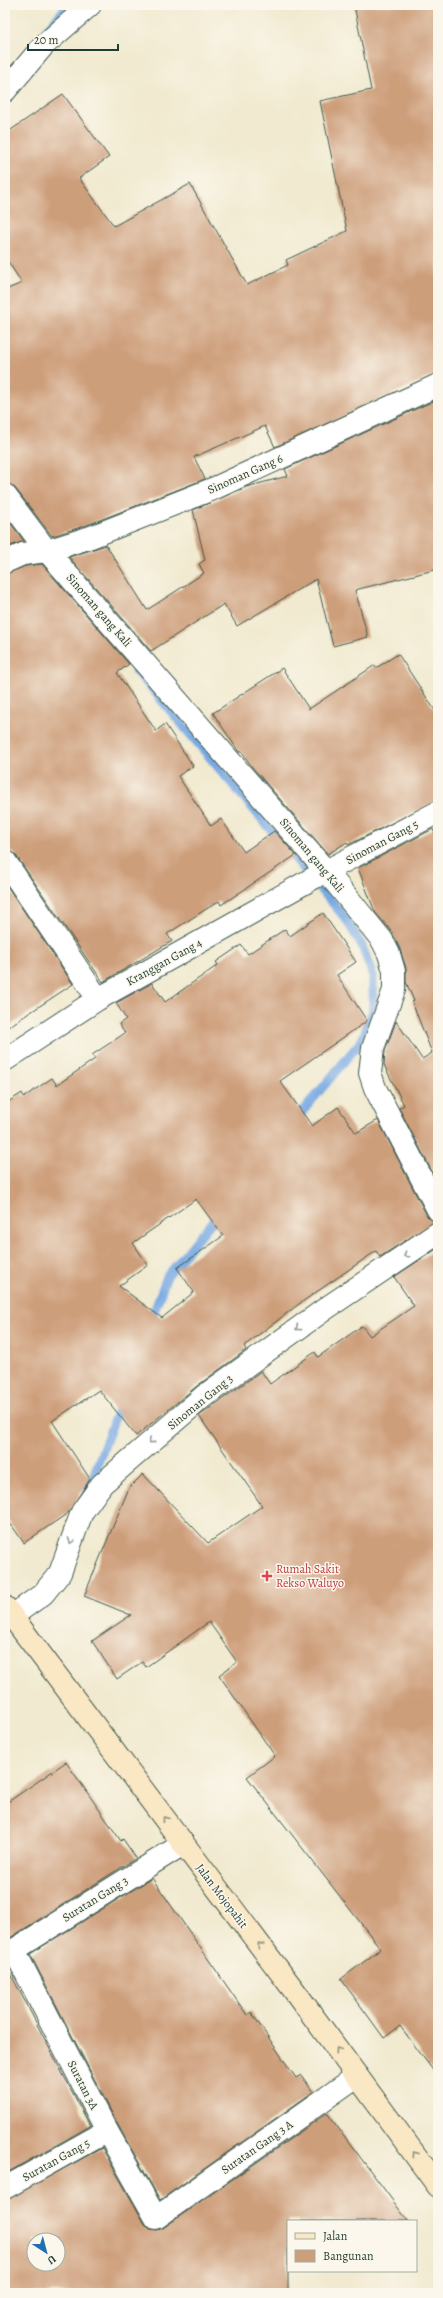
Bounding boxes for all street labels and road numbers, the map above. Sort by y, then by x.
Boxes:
street label: Sinoman Gang 6 [205,450,286,498]
street label: Sinoman gang Kali [63,570,135,650]
street label: Sinoman gang Kali [276,814,348,896]
street label: Sinoman Gang 5 [343,816,421,868]
street label: Kranggan Gang 4 [123,934,205,989]
street label: Sinoman Gang 3 [164,1371,236,1433]
street label: Jalan Mojopahit [192,1860,252,1932]
street label: Suratan Gang 3 [59,1872,131,1926]
street label: Suratan 3A [64,2058,103,2113]
street label: Suratan Gang 3 A [218,2116,297,2178]
street label: Suratan Gang 5 [19,2135,93,2185]

